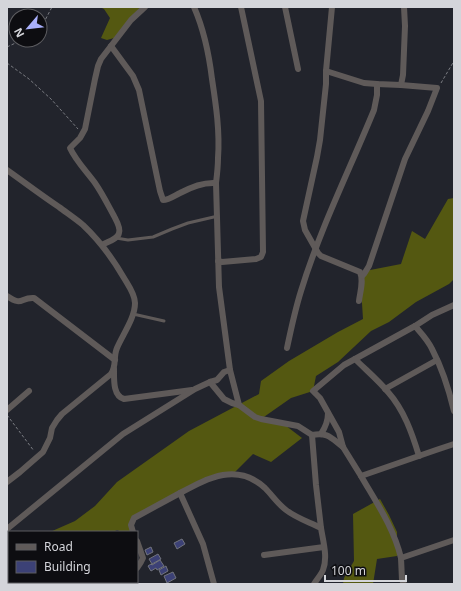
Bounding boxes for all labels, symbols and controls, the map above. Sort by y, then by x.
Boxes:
north arrow [8,8,48,48]
text: N [10,25,27,40]
legend [8,531,138,583]
text: Road [44,538,73,555]
scale bar [325,557,406,583]
text: Building [44,558,91,575]
text: 100 m [331,562,366,579]

